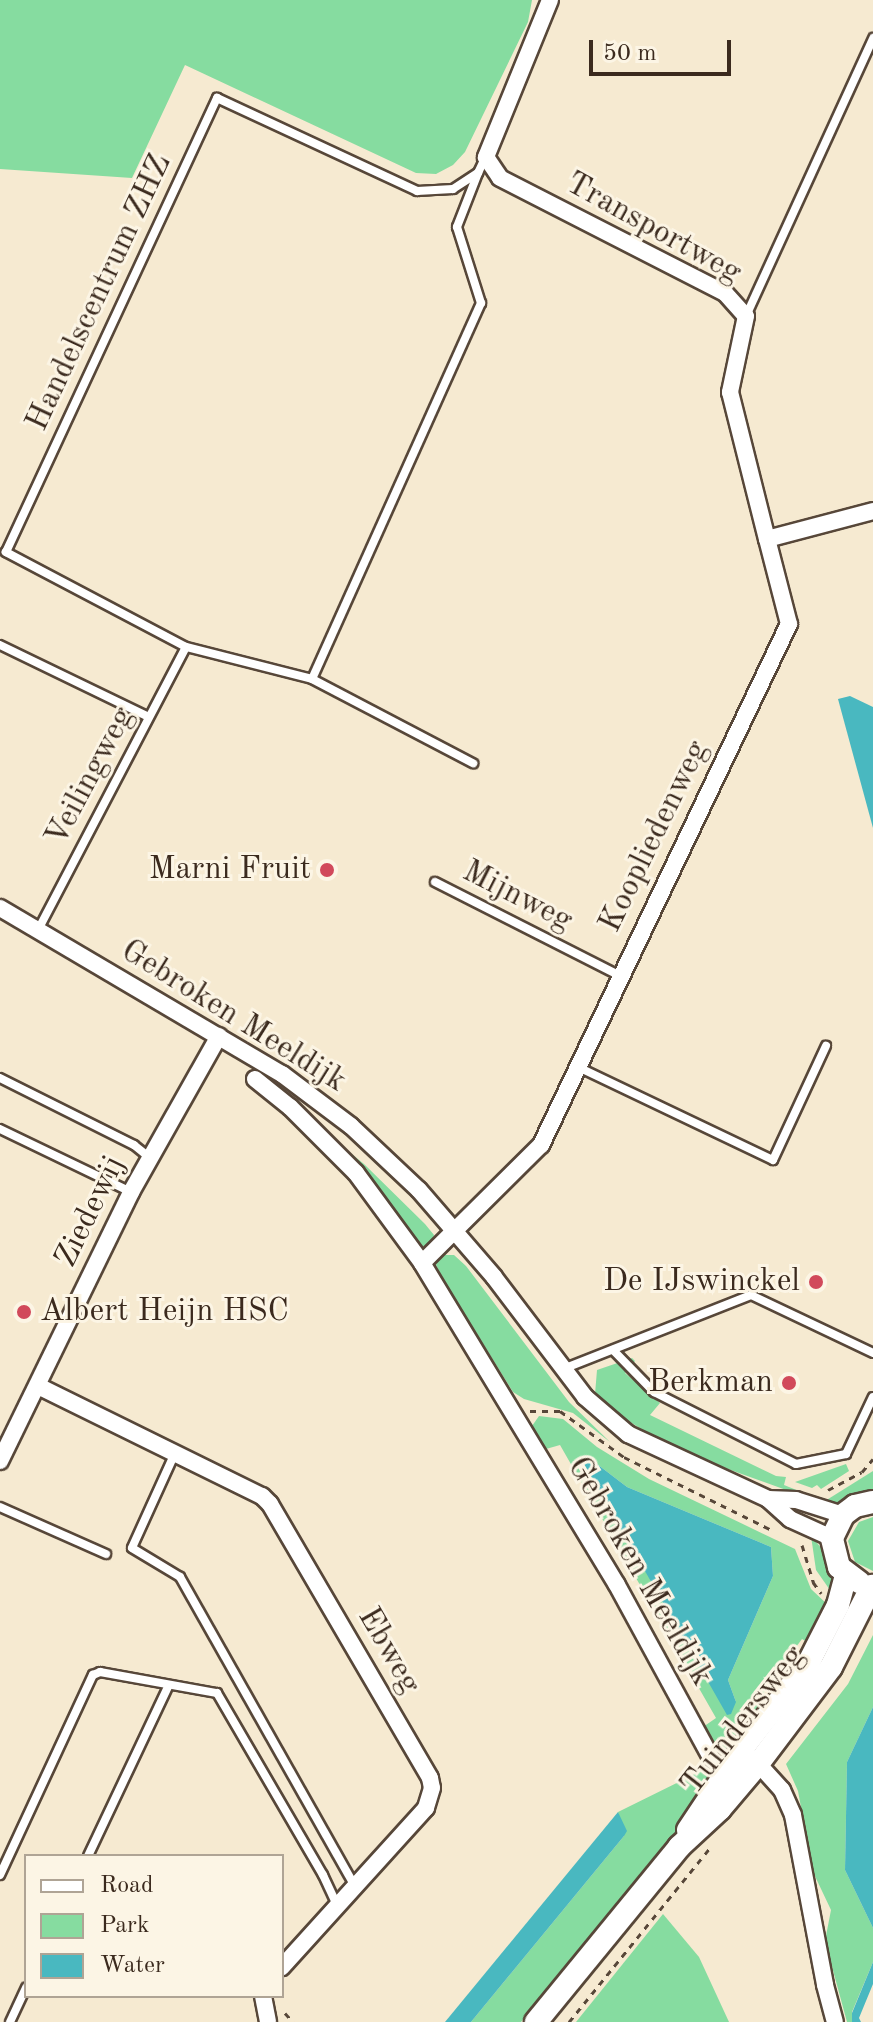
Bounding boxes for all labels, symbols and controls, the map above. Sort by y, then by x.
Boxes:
scale bar [593,24,735,74]
text: 50 m [603,42,657,66]
street label: Handelscentrum ZHZ [19,149,181,437]
street label: Transportweg [558,165,748,293]
street label: Veilingweg [38,701,144,853]
street label: Koopliedenweg [592,735,718,939]
place label: Marni Fruit [149,851,311,889]
street label: Mijnweg [456,853,578,941]
marker: Marni Fruit [318,861,336,879]
street label: Gebroken Meeldijk [113,932,353,1102]
street label: Ziedewij [48,1150,134,1274]
place label: De IJswinckel [603,1263,800,1301]
marker: De IJswinckel [807,1273,825,1291]
place label: Albert Heijn HSC [40,1293,289,1331]
marker: Albert Heijn HSC [15,1303,33,1321]
place label: Berkman [648,1364,773,1402]
marker: Berkman [780,1374,798,1392]
street label: Gebroken Meeldijk [558,1451,720,1693]
street label: Ebweg [348,1601,428,1701]
street label: Tuindersweg [674,1638,814,1804]
legend [24,1854,284,1998]
text: Road [100,1874,153,1898]
text: Park [100,1914,149,1938]
text: Water [100,1954,165,1978]

